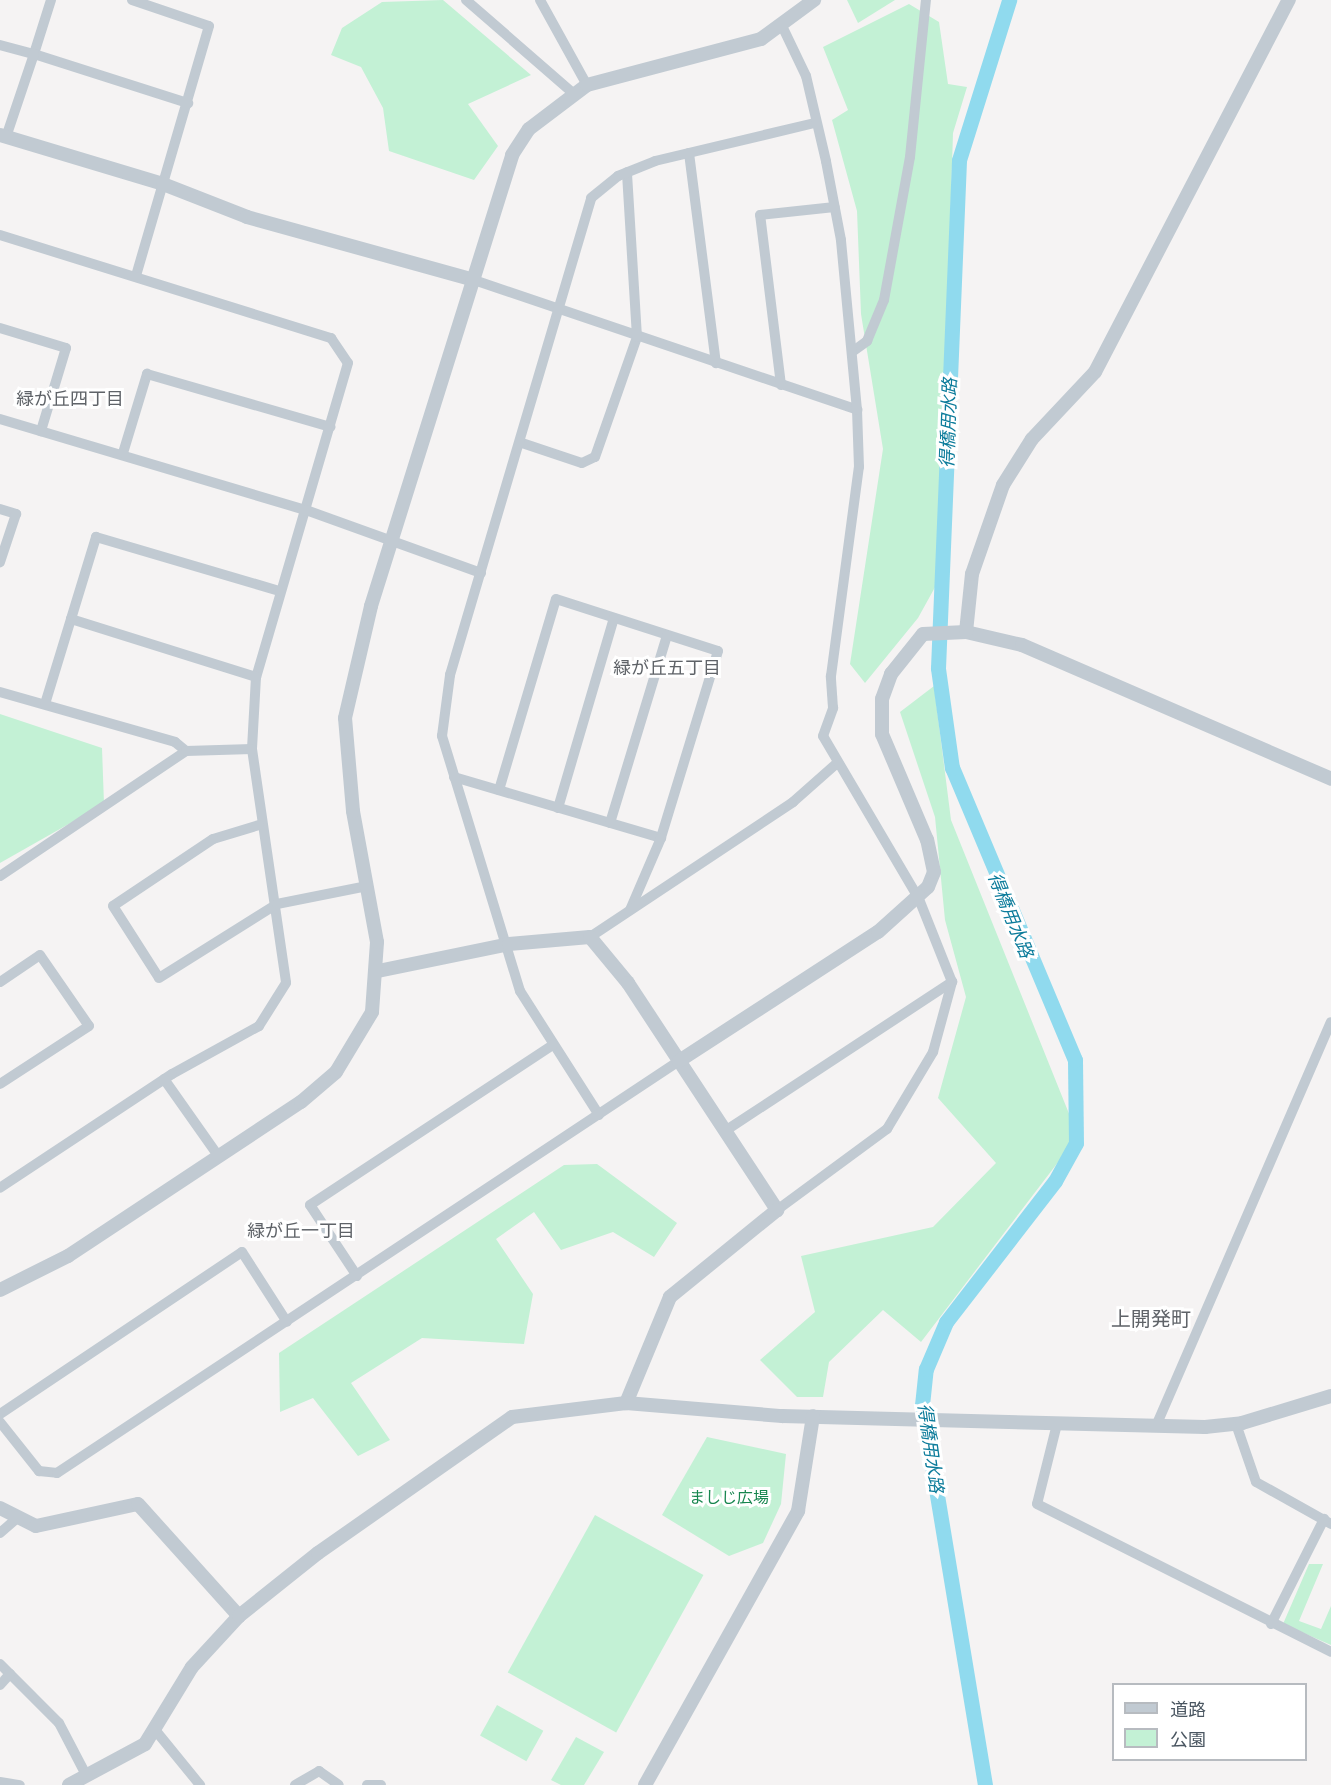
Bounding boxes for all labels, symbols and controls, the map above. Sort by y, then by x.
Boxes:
water label: 得橋用水路 [936,378,960,468]
district label: 緑が丘四丁目 [16,387,124,409]
district label: 緑が丘五丁目 [613,656,721,678]
water label: 得橋用水路 [984,869,1038,961]
district label: 緑が丘一丁目 [247,1219,355,1241]
district label: 上開発町 [1111,1306,1191,1330]
water label: 得橋用水路 [914,1402,948,1494]
park label: ましじ広場 [689,1487,769,1507]
legend [1112,1683,1307,1761]
text: 道路 [1170,1698,1206,1720]
text: 公園 [1170,1728,1206,1750]

